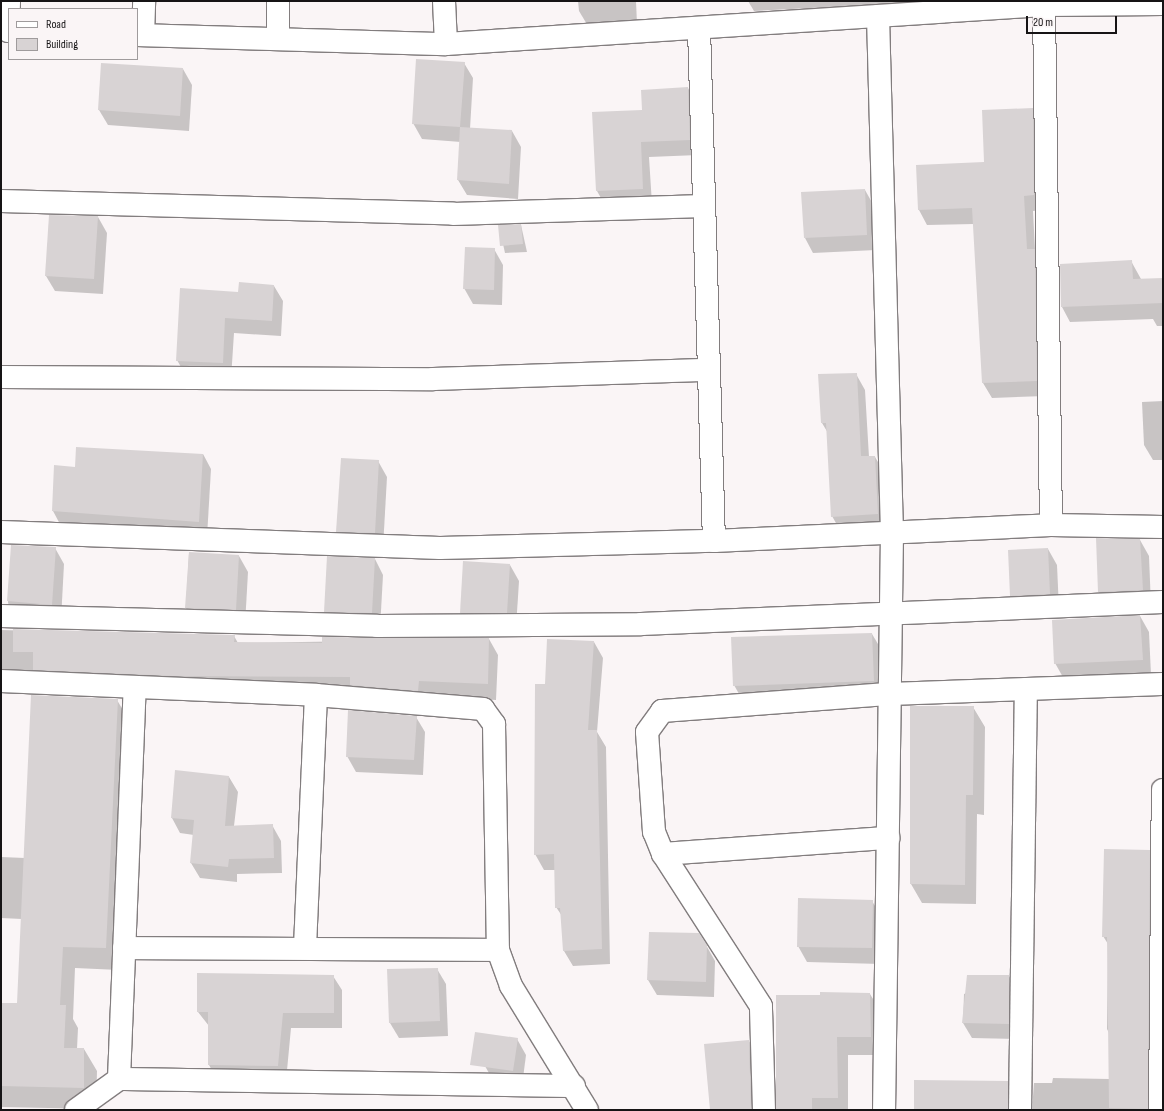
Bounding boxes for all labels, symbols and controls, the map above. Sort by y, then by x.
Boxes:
legend [8,8,138,60]
scale bar [1028,8,1119,34]
text: 20 m [1033,15,1053,30]
text: Road [46,17,66,32]
text: Building [46,37,78,52]

